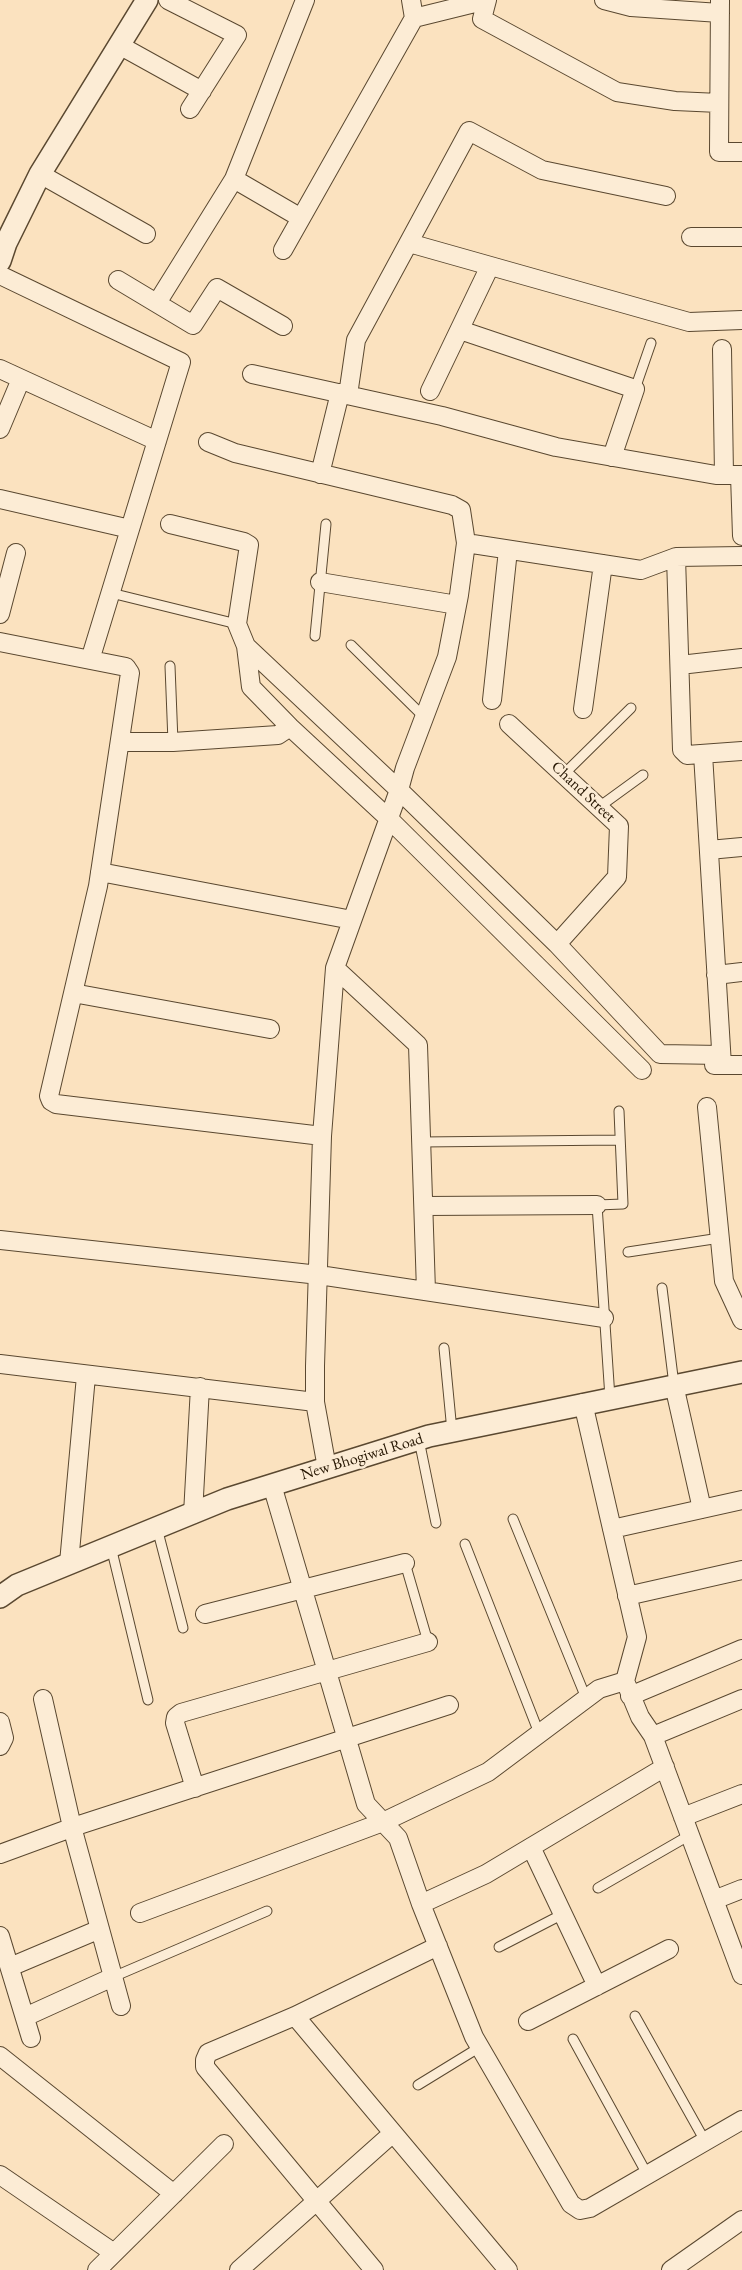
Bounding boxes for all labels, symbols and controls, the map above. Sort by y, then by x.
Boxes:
street label: Chand Street [547,757,619,827]
street label: New Bhogiwal Road [298,1429,426,1485]

